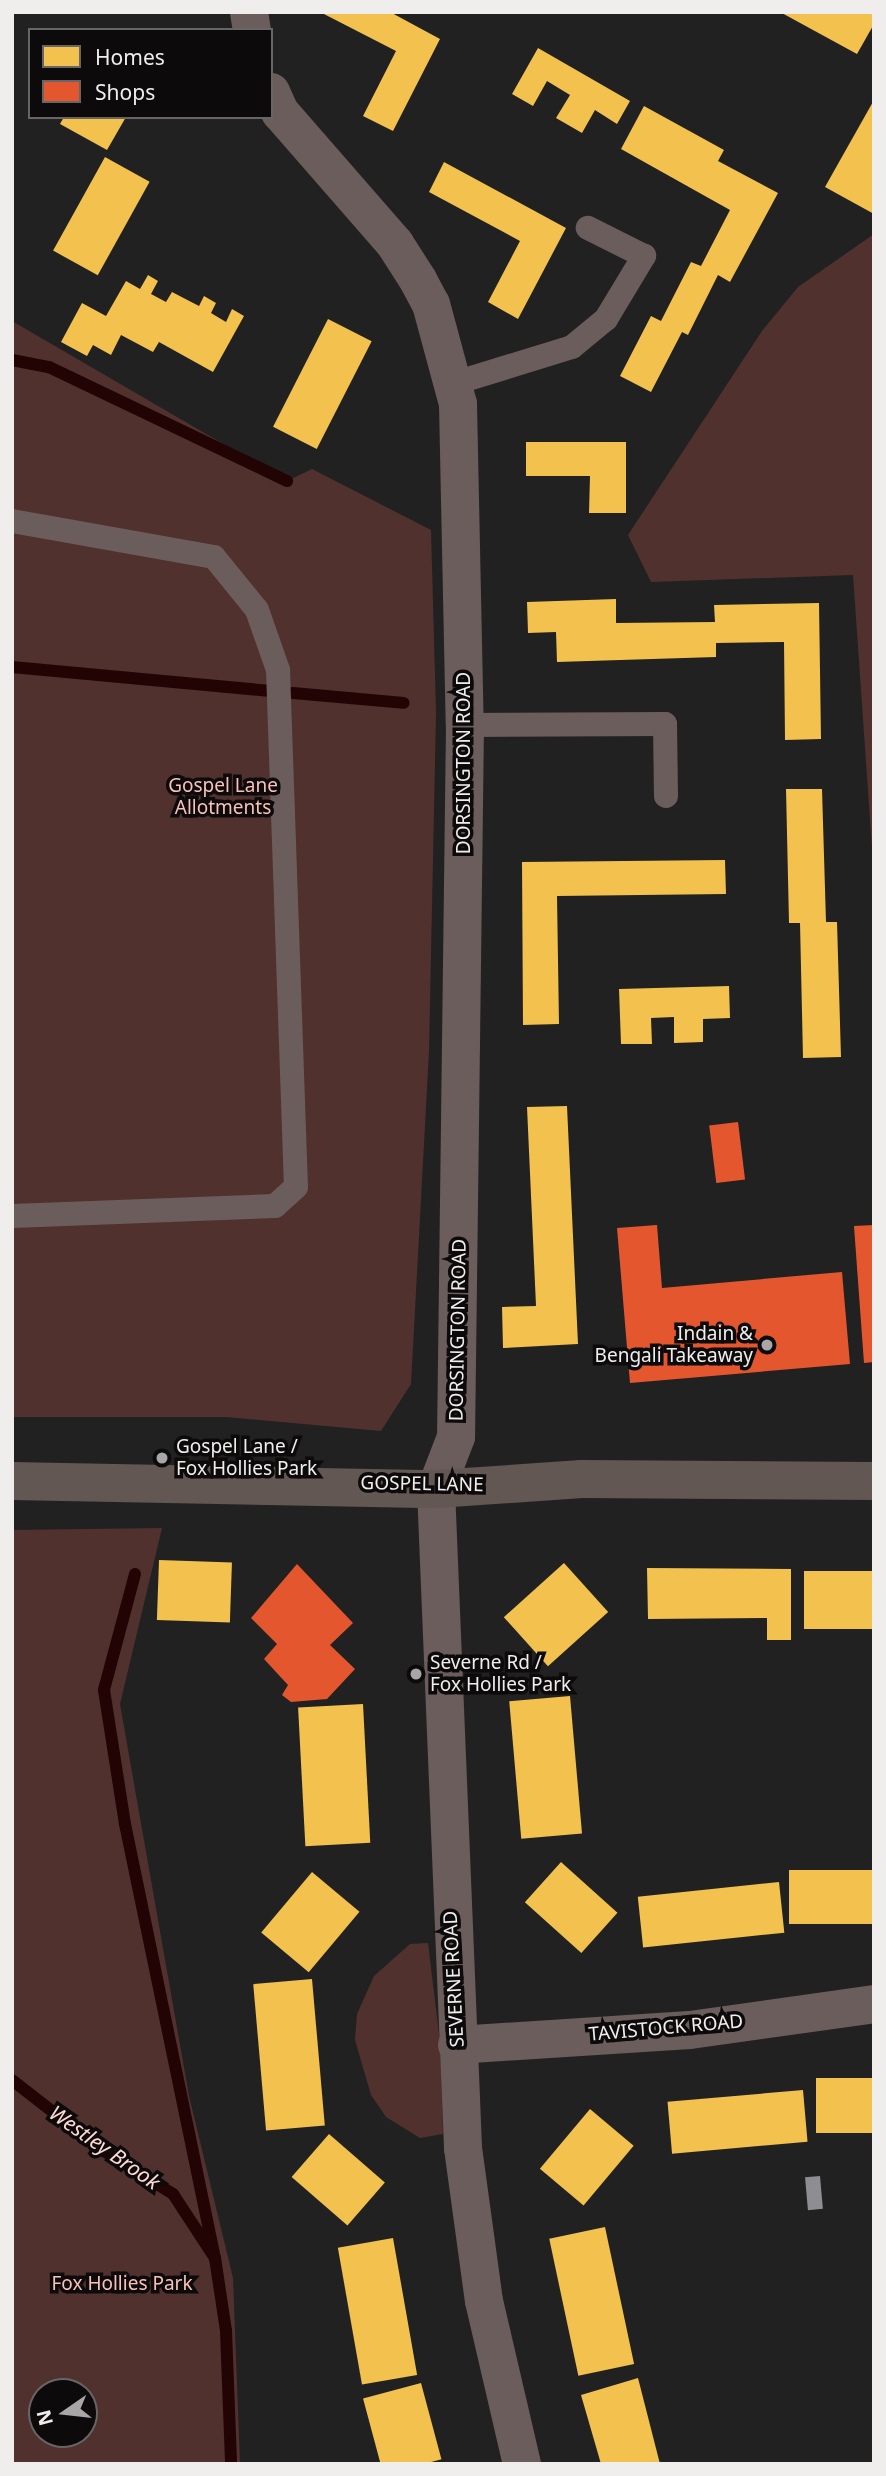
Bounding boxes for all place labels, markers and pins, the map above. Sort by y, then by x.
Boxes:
place label: Indain & Bengali Takeaway [595,1323,753,1367]
marker: Indain & Bengali Takeaway [759,1337,775,1353]
place label: Gospel Lane / Fox Hollies Park [176,1436,317,1480]
marker: Gospel Lane / Fox Hollies Park [154,1450,170,1466]
place label: Severne Rd / Fox Hollies Park [430,1652,571,1696]
marker: Severne Rd / Fox Hollies Park [408,1666,424,1682]

